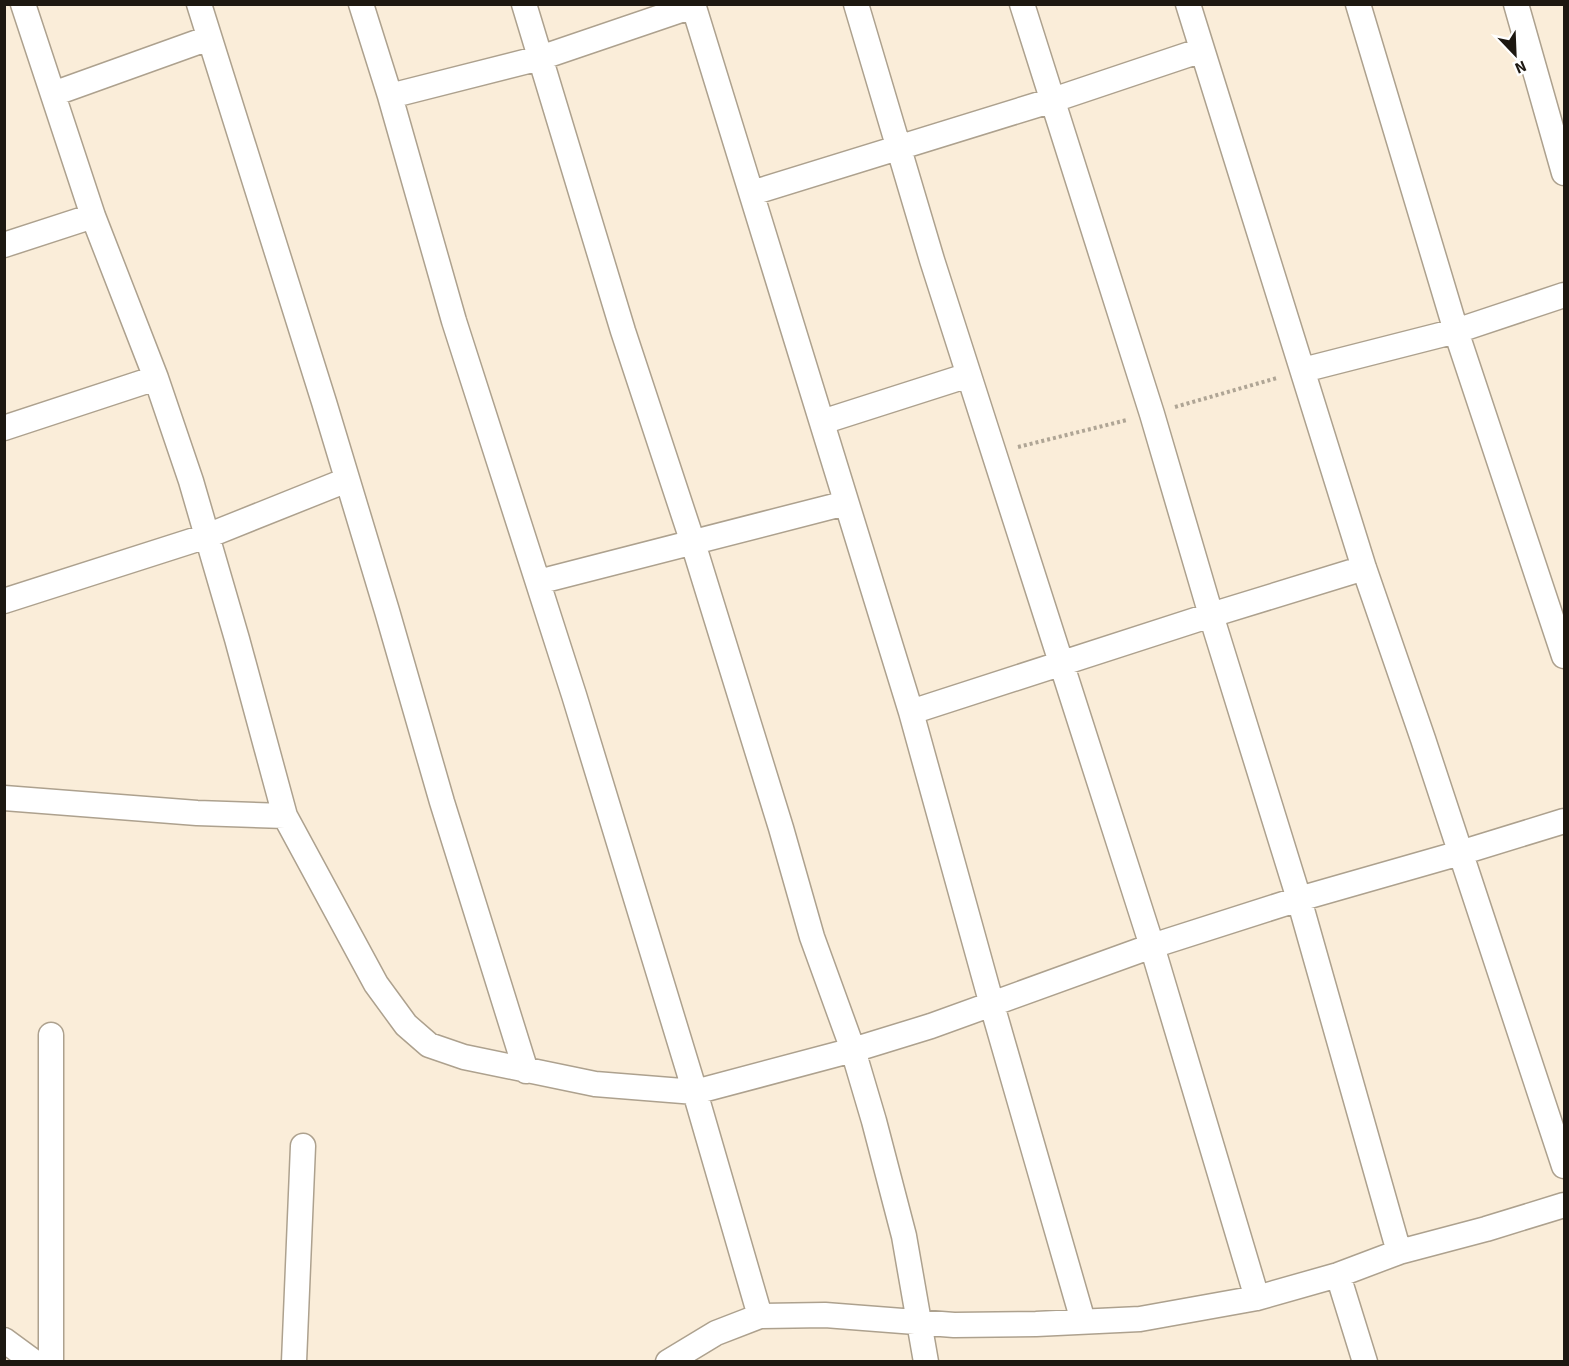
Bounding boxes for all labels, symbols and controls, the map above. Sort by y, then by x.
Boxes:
north arrow [1485,24,1545,84]
text: N [1511,55,1530,79]

